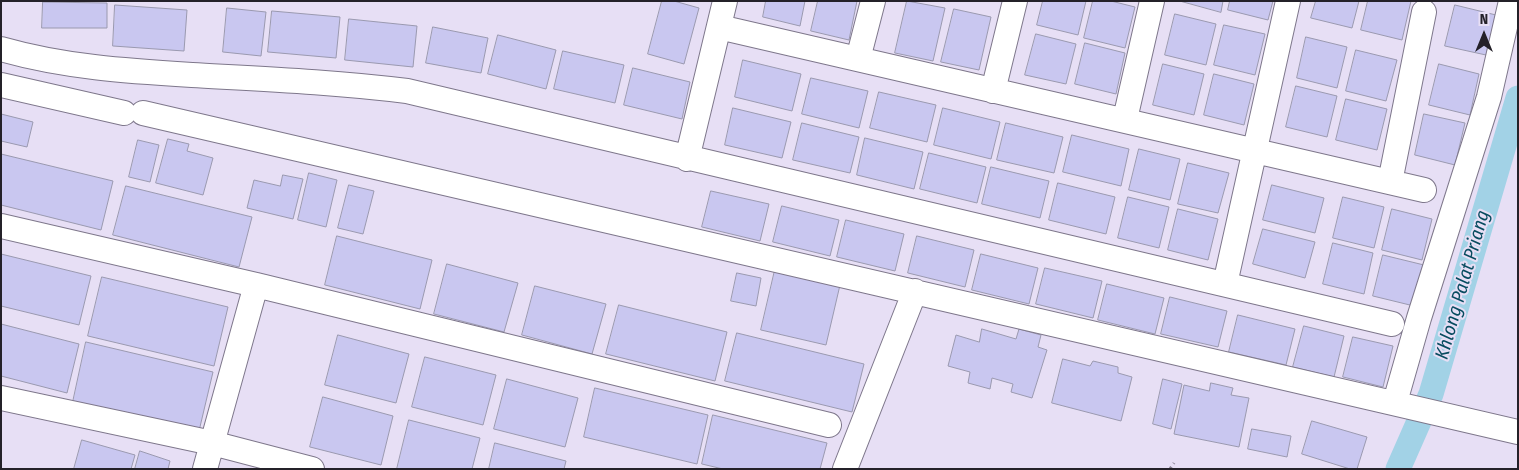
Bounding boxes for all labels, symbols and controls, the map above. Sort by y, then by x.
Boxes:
north arrow [1459,10,1509,60]
text: N [1480,11,1488,28]
water label: Khlong Palat Priang [1431,208,1495,362]

